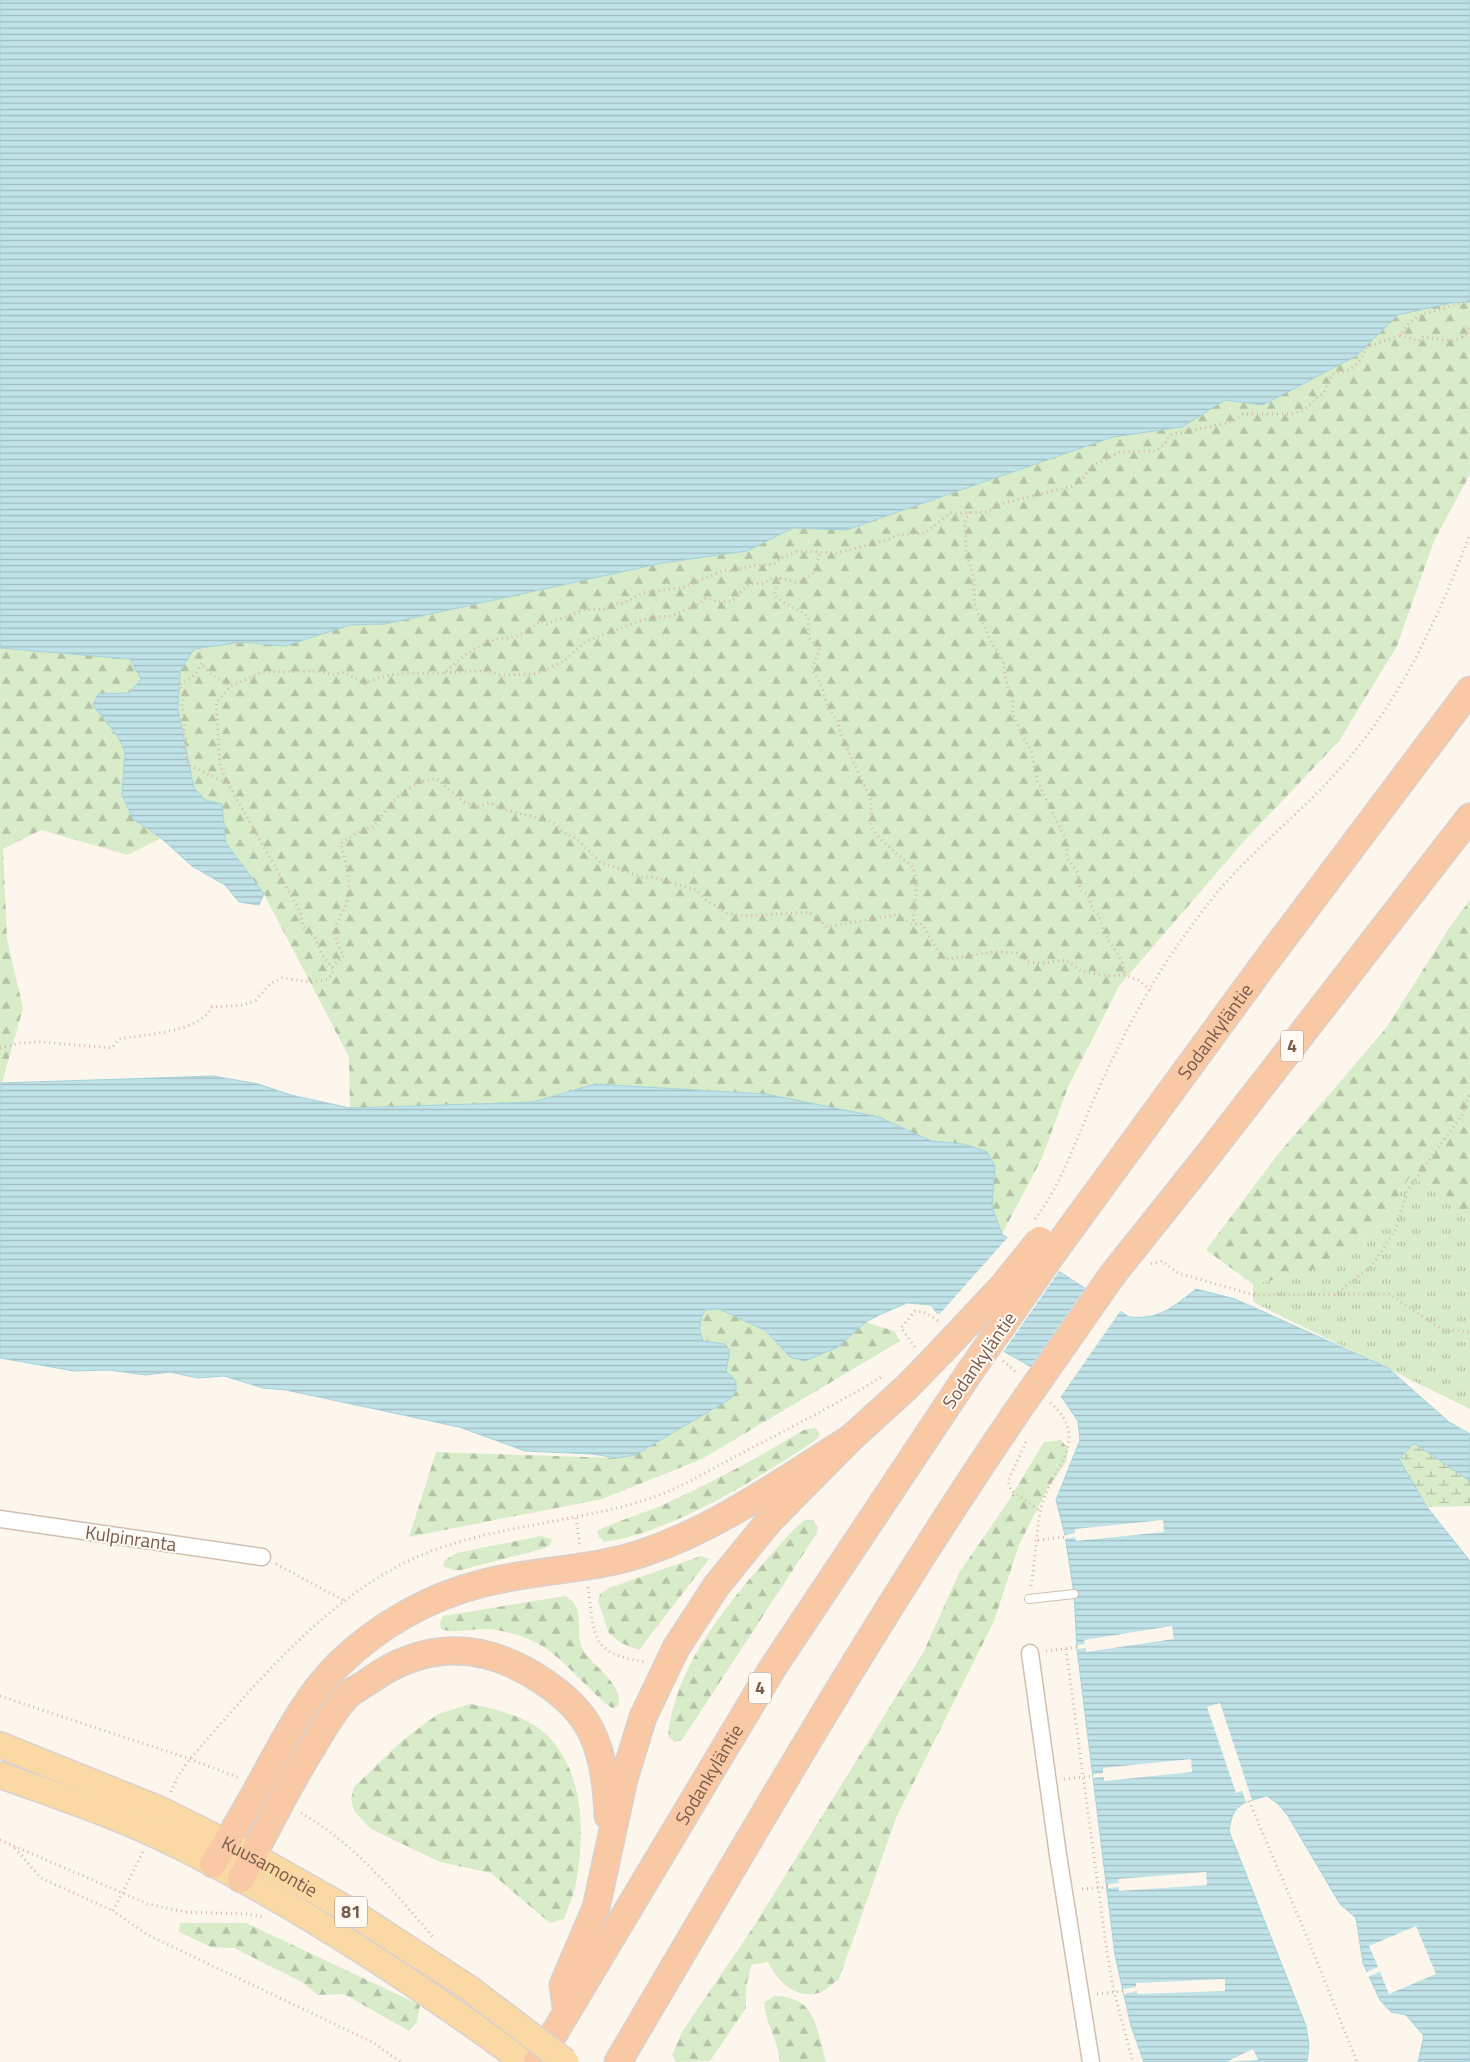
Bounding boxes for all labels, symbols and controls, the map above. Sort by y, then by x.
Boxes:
street label: Sodankyläntie [1169,977,1260,1085]
road number: 4 [1281,1030,1303,1062]
street label: Sodankyläntie [934,1305,1023,1414]
street label: Kulpinranta [84,1517,179,1558]
road number: 4 [749,1672,771,1704]
street label: Sodankyläntie [667,1718,750,1830]
street label: Kuusamontie [217,1828,323,1904]
road number: 81 [335,1896,367,1928]

